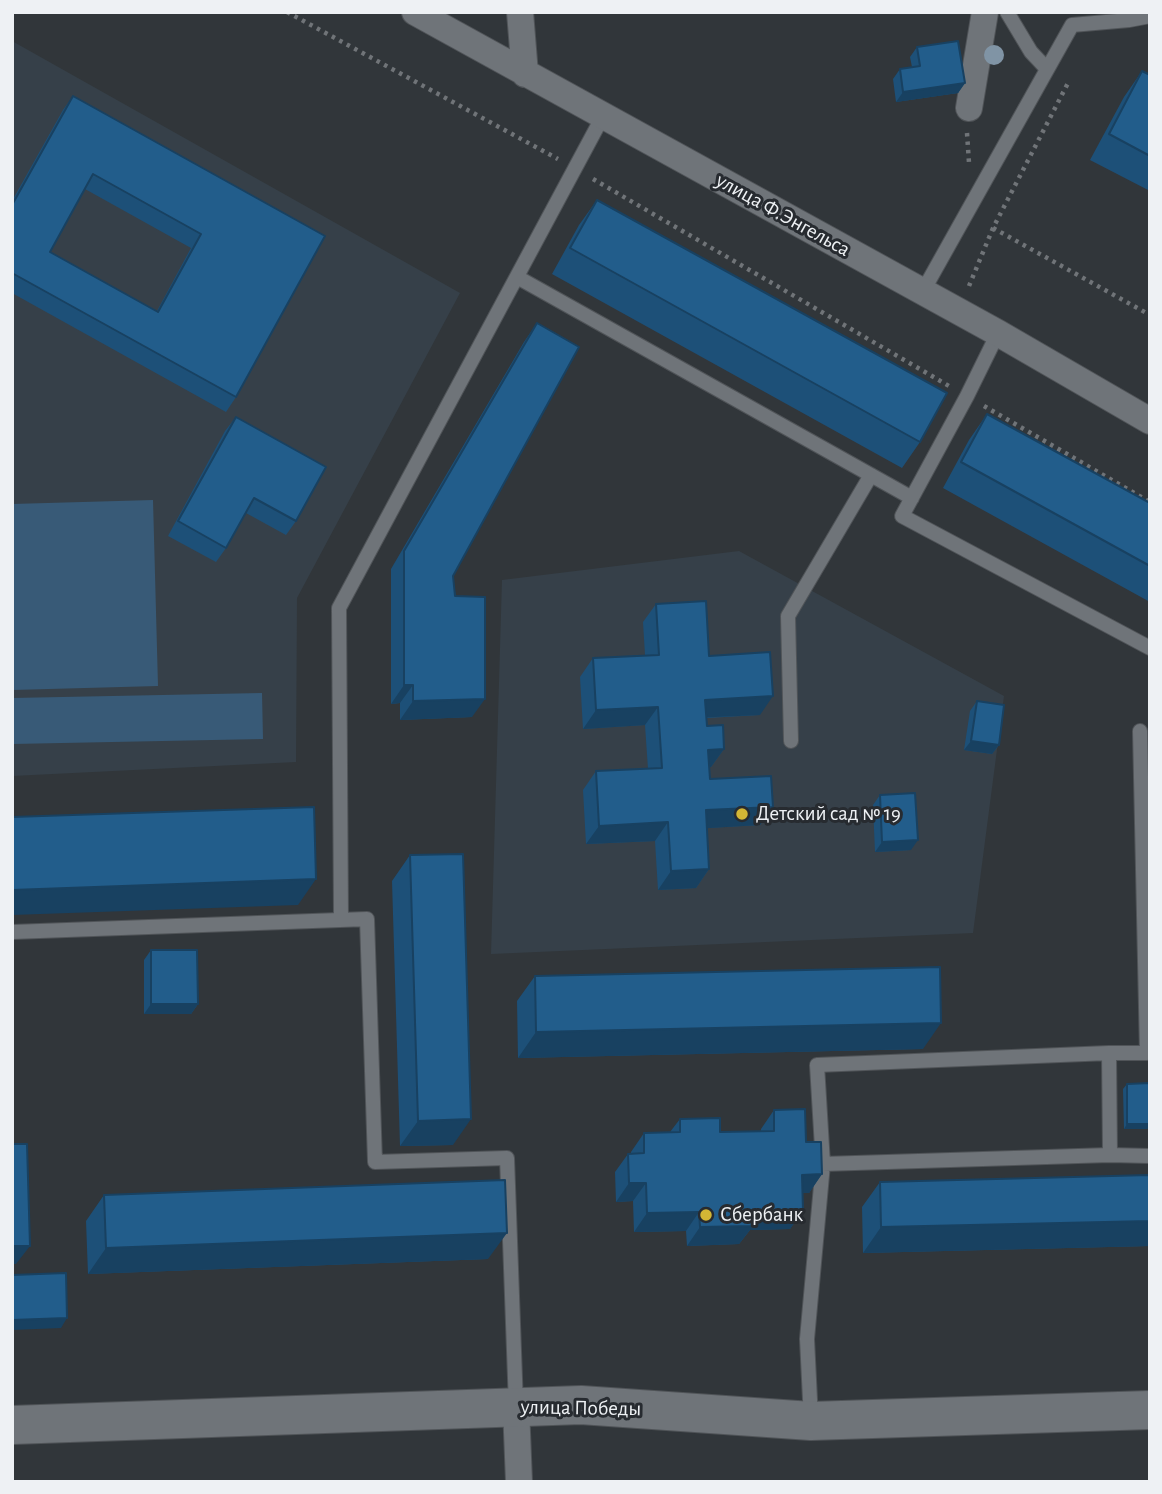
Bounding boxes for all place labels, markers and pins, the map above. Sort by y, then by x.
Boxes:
place label: Детский сад № 19 [756,801,901,827]
marker: Детский сад № 19 [734,806,750,822]
place label: Сбербанк [720,1202,803,1228]
marker: Сбербанк [698,1207,714,1223]

